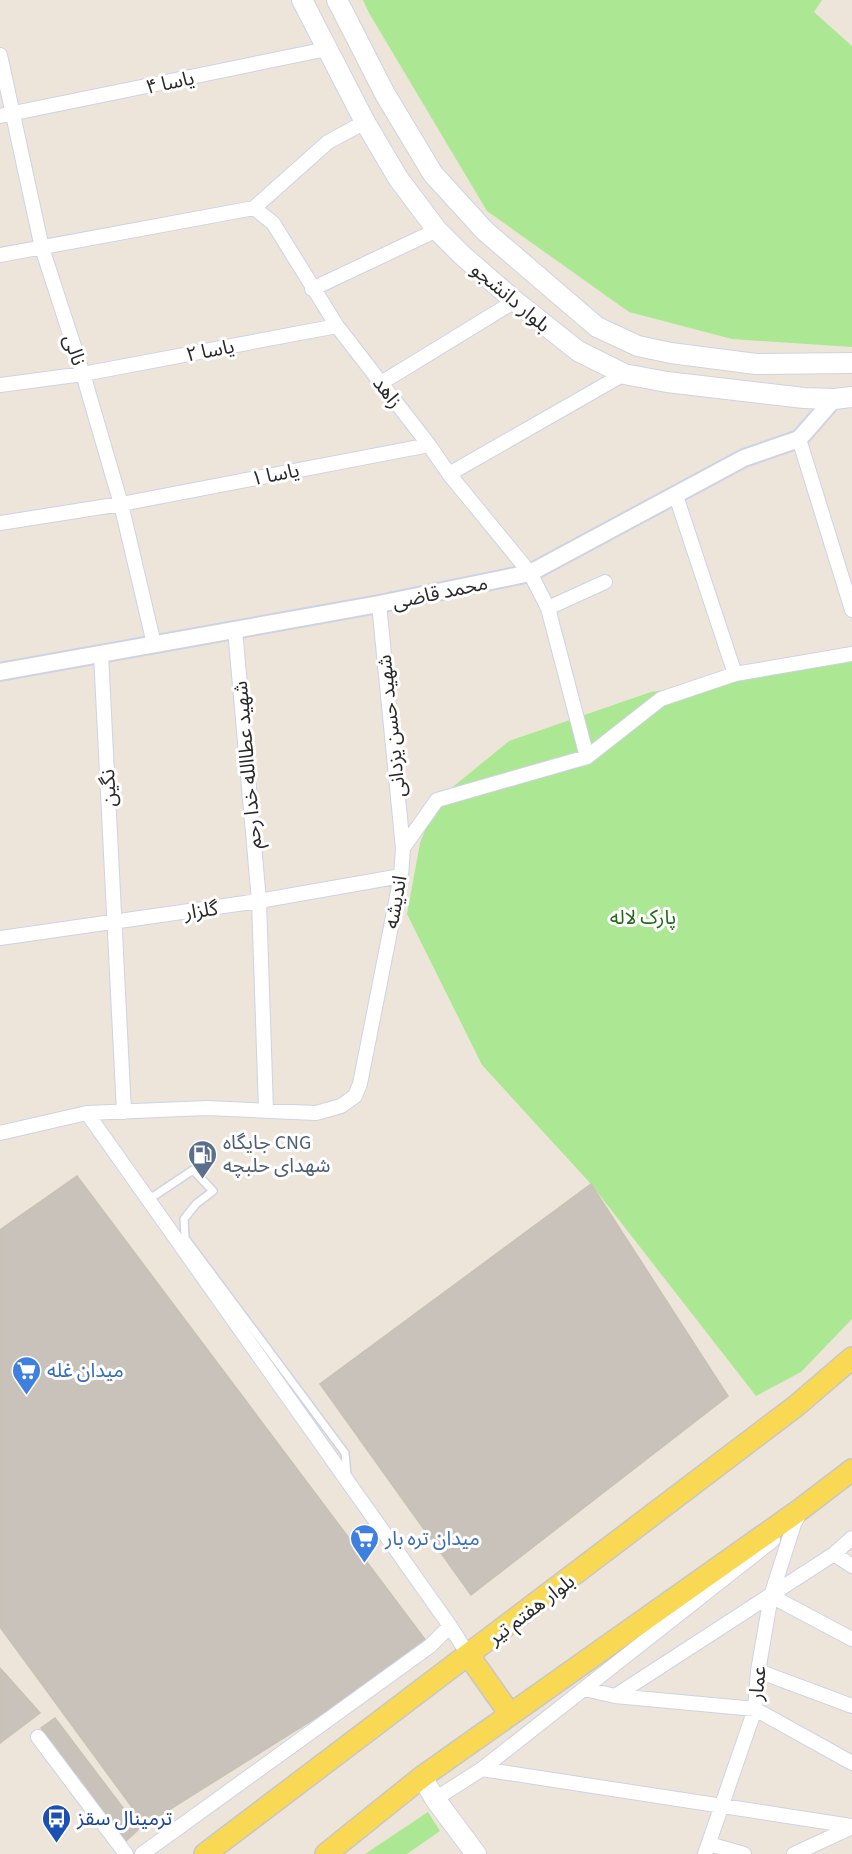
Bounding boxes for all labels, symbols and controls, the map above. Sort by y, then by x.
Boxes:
street label: یاسا ۴ [143,64,197,102]
street label: بلوار دانشجو [465,256,556,339]
street label: نالی [56,331,92,369]
street label: یاسا ۲ [184,333,237,369]
street label: زاهد [366,371,409,415]
street label: یاسا ۱ [249,457,302,493]
street label: محمد قاضی [390,569,491,617]
street label: شهید حسن یزدانی [371,653,413,798]
street label: شهید عطاالله خدا رحم [227,680,269,850]
street label: نگین [94,768,124,807]
street label: اندیشه [378,873,414,931]
street label: گلزار [181,895,221,927]
park label: پارک لاله [610,904,676,932]
place label: جایگاه CNG شهدای حلبچه [223,1129,331,1180]
fuel station icon: جایگاه CNG شهدای حلبچه [186,1138,218,1180]
supermarket icon: میدان غله [10,1354,42,1396]
place label: میدان غله [47,1357,124,1385]
supermarket icon: میدان تره بار [348,1522,380,1564]
place label: میدان تره بار [384,1525,480,1553]
street label: بلوار هفتم تیر [481,1568,581,1652]
street label: عمار [742,1664,774,1703]
bus stop icon: ترمینال سقز [40,1802,72,1844]
place label: ترمینال سقز [76,1805,172,1833]

